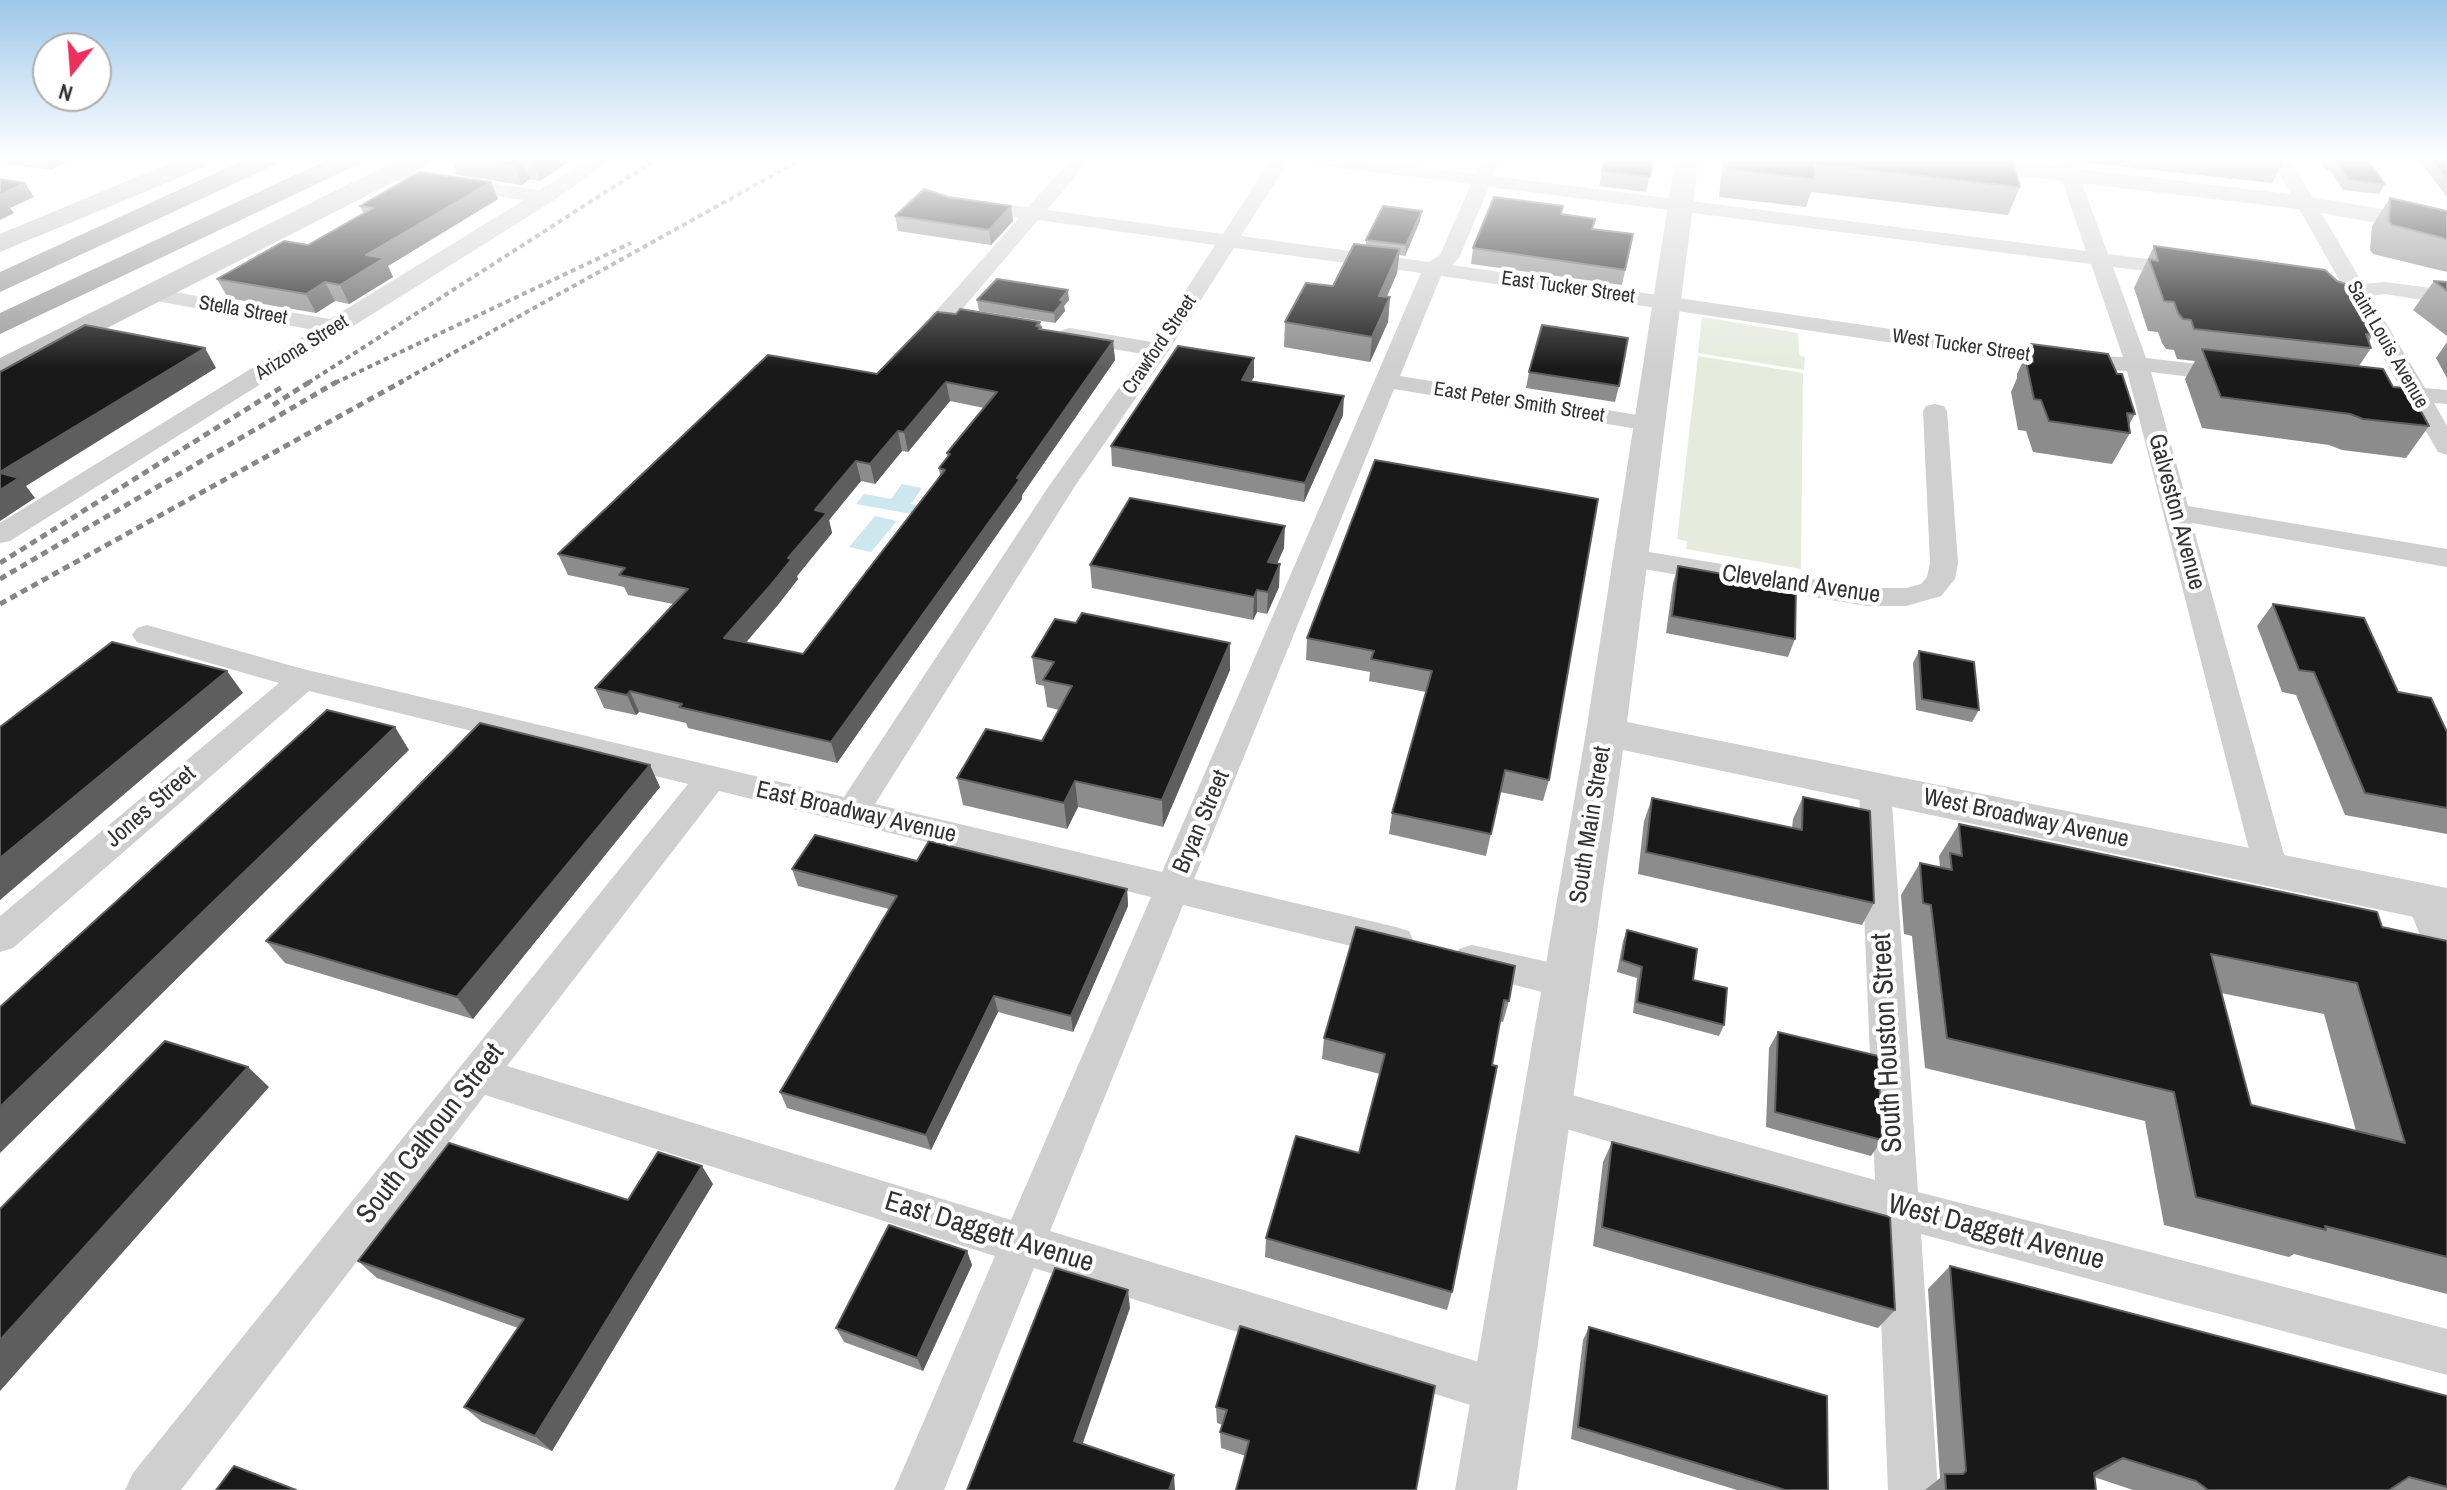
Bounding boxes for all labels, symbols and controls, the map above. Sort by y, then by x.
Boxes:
north arrow [32,32,112,112]
text: N [55,77,76,109]
street label: East Tucker Street [1500,267,1636,309]
street label: Saint Louis Avenue [2341,277,2433,413]
street label: Stella Street [197,291,289,331]
street label: Crawford Street [1118,291,1202,399]
street label: Arizona Street [251,310,353,386]
street label: West Tucker Street [1891,324,2031,368]
street label: East Peter Smith Street [1432,378,1606,428]
street label: Galveston Avenue [2141,431,2211,593]
street label: Cleveland Avenue [1720,560,1882,610]
street label: South Main Street [1564,744,1618,906]
street label: Jones Street [100,760,202,854]
street label: Bryan Street [1167,766,1237,878]
street label: East Broadway Avenue [753,776,959,850]
street label: West Broadway Avenue [1921,783,2131,855]
street label: South Houston Street [1865,932,1911,1154]
street label: South Calhoun Street [350,1037,512,1231]
street label: East Daggett Avenue [881,1185,1097,1281]
street label: West Daggett Avenue [1884,1188,2108,1278]

